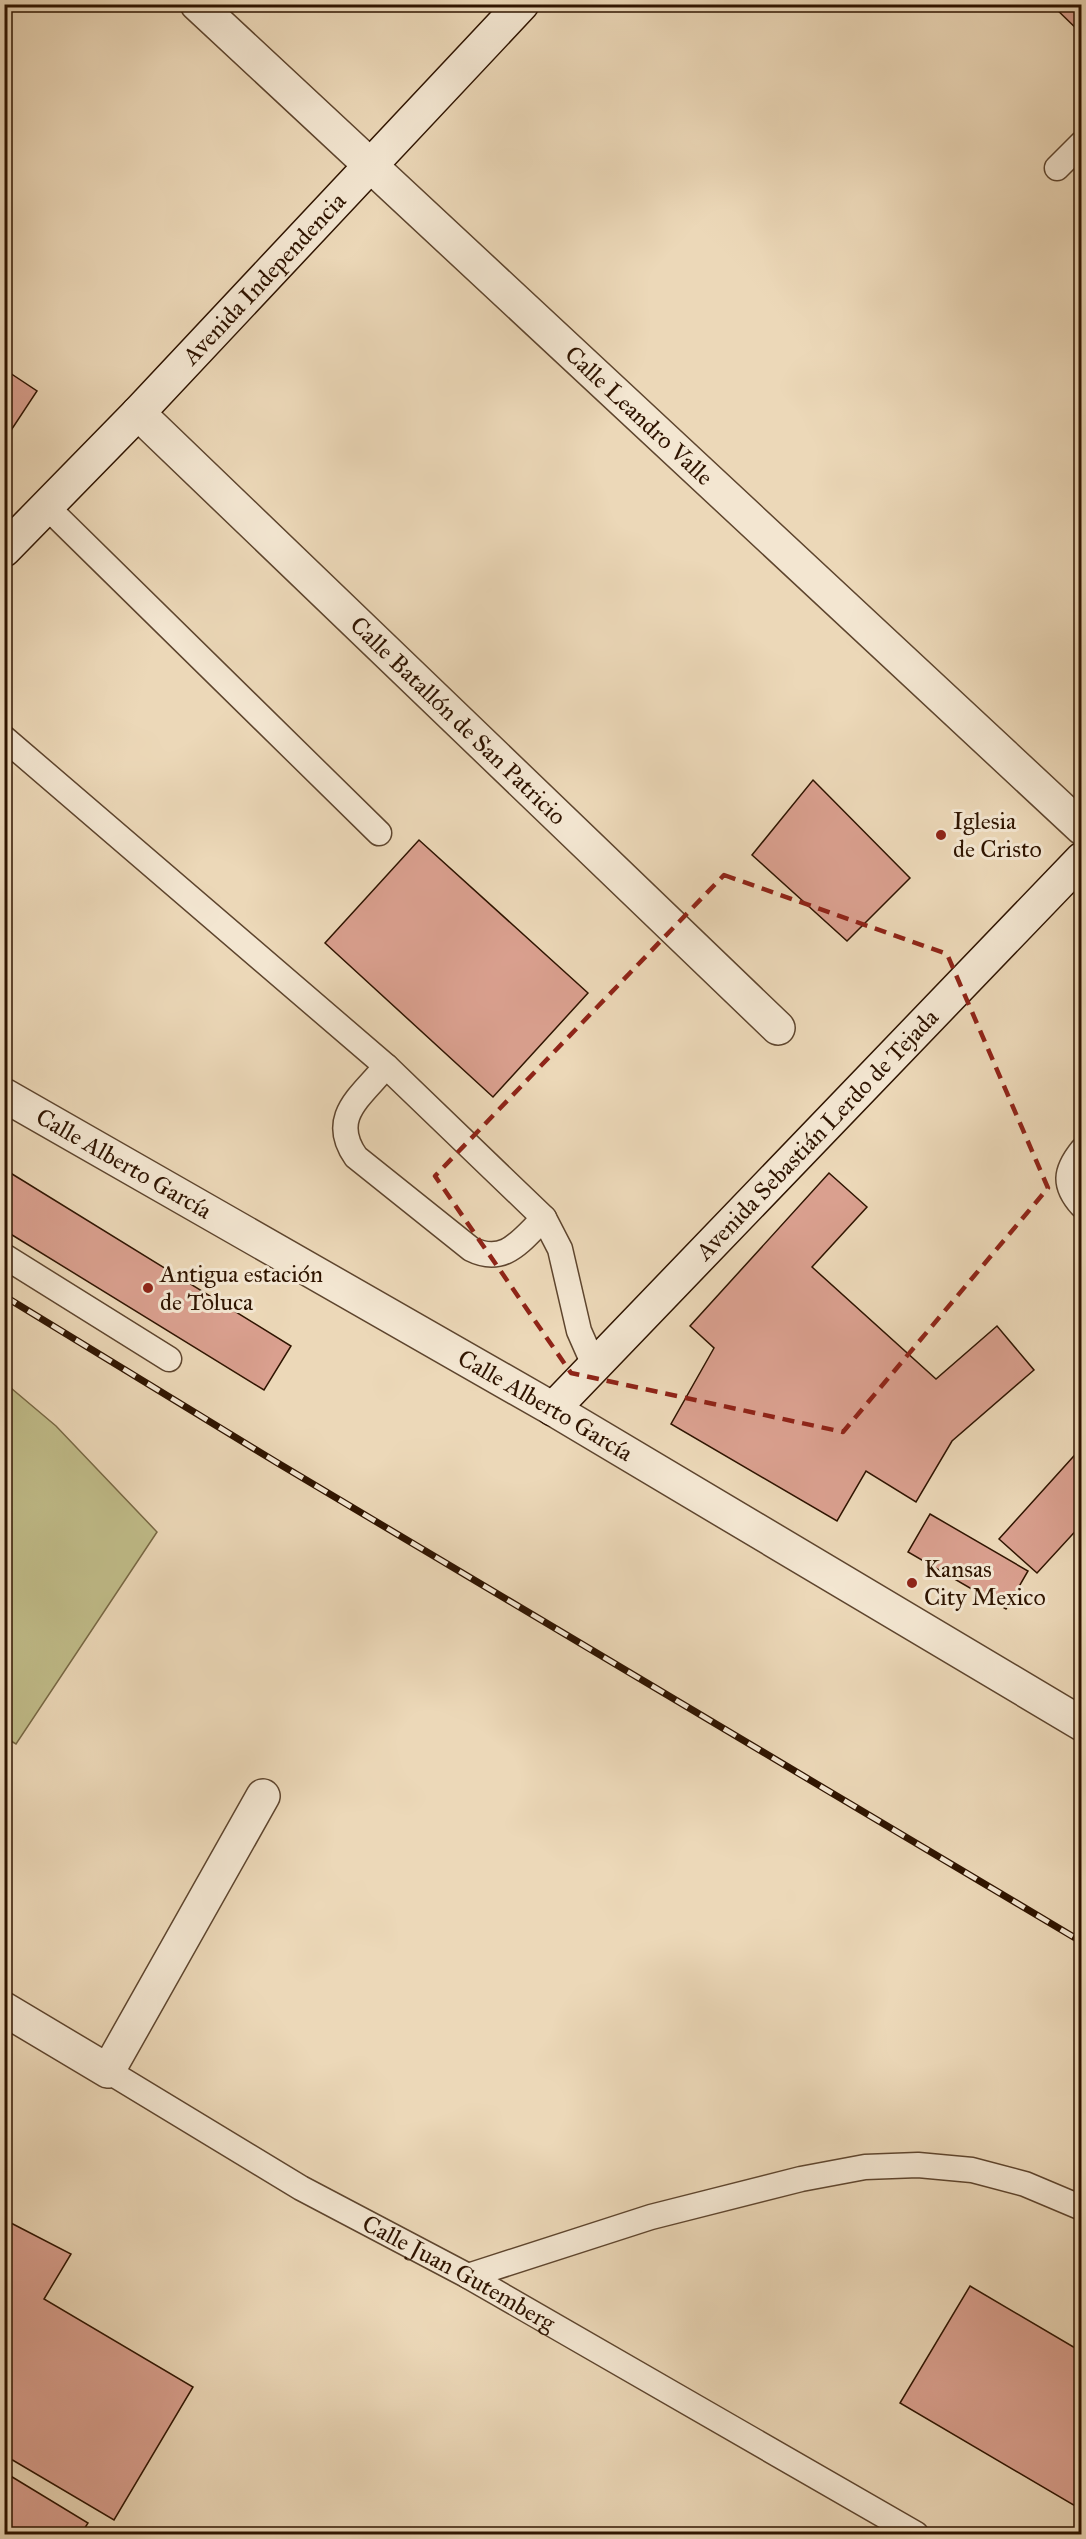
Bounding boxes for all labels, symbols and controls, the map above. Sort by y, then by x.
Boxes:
street label: Avenida Independencia [175,185,353,372]
street label: Calle Leandro Valle [559,339,719,492]
street label: Calle Batallón de San Patricio [344,610,572,831]
place label: Iglesia de Cristo [953,806,1042,864]
marker: Iglesia de Cristo [934,828,948,842]
street label: Avenida Sebastián Lerdo de Tejada [689,1002,945,1267]
street label: Calle Alberto García [31,1102,218,1226]
place label: Antigua estación de Toluca [159,1259,323,1317]
marker: Antigua estación de Toluca [141,1281,155,1295]
street label: Calle Alberto García [453,1343,639,1468]
place label: Kansas City Mexico [924,1554,1046,1612]
marker: Kansas City Mexico [905,1576,919,1590]
street label: Calle Juan Gutemberg [357,2208,561,2338]

